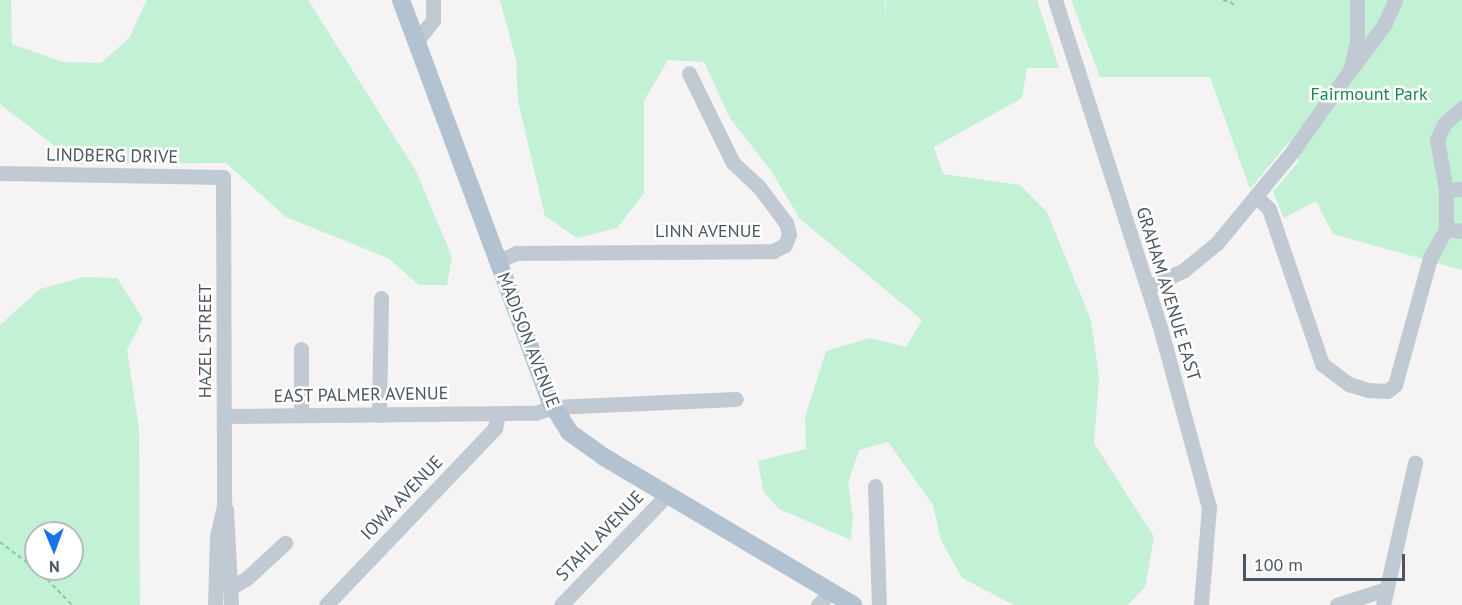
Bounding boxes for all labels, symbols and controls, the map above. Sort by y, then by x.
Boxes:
park label: Fairmount Park [1311,83,1427,105]
street label: LINDBERG DRIVE [46,144,178,168]
street label: GRAHAM AVENUE EAST [1131,204,1205,384]
street label: LINN AVENUE [655,220,761,242]
street label: MADISON AVENUE [492,269,564,411]
street label: HAZEL STREET [194,283,216,399]
street label: EAST PALMER AVENUE [273,383,449,407]
street label: IOWA AVENUE [356,451,448,545]
street label: STAHL AVENUE [551,486,649,586]
north arrow [24,521,84,581]
scale bar [1246,542,1408,580]
text: 100 m [1254,553,1303,576]
text: N [49,557,60,577]

